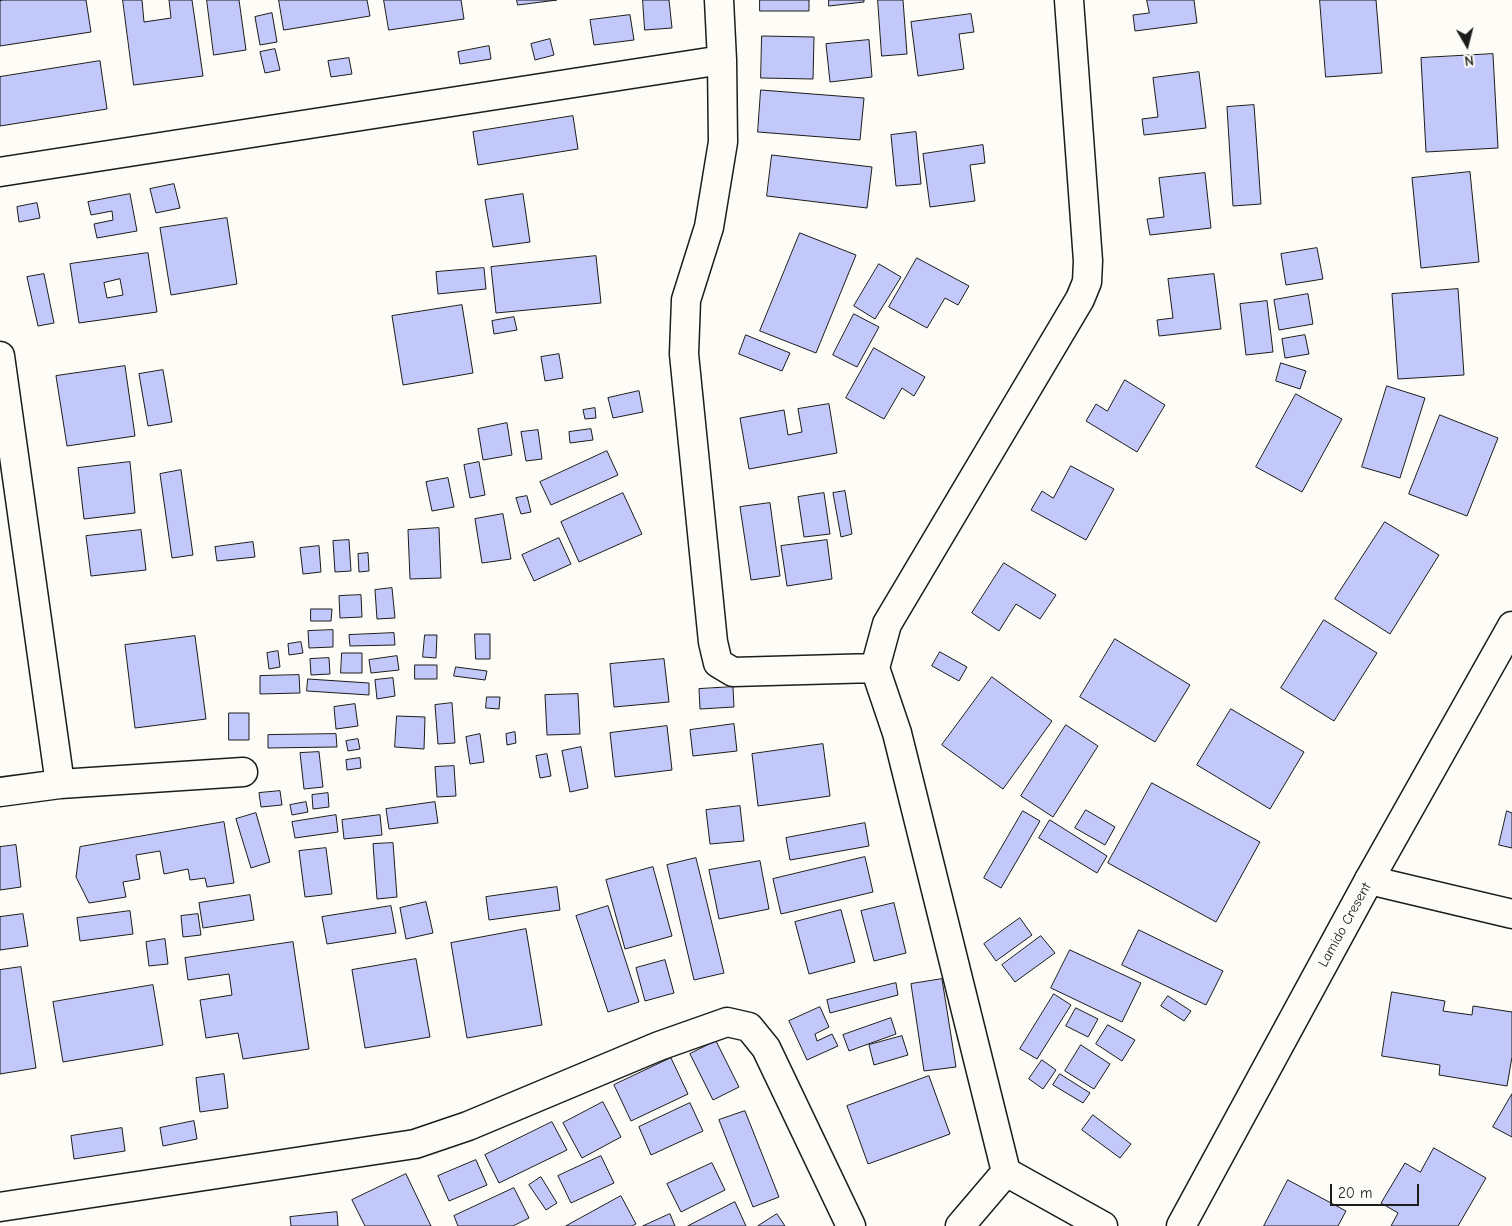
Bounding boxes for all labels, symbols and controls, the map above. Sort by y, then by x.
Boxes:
north arrow [1442,20,1492,70]
text: N [1463,51,1475,69]
street label: Lamido Cresent [1315,880,1375,970]
scale bar [1332,1174,1421,1206]
text: 20 m [1338,1184,1372,1202]

